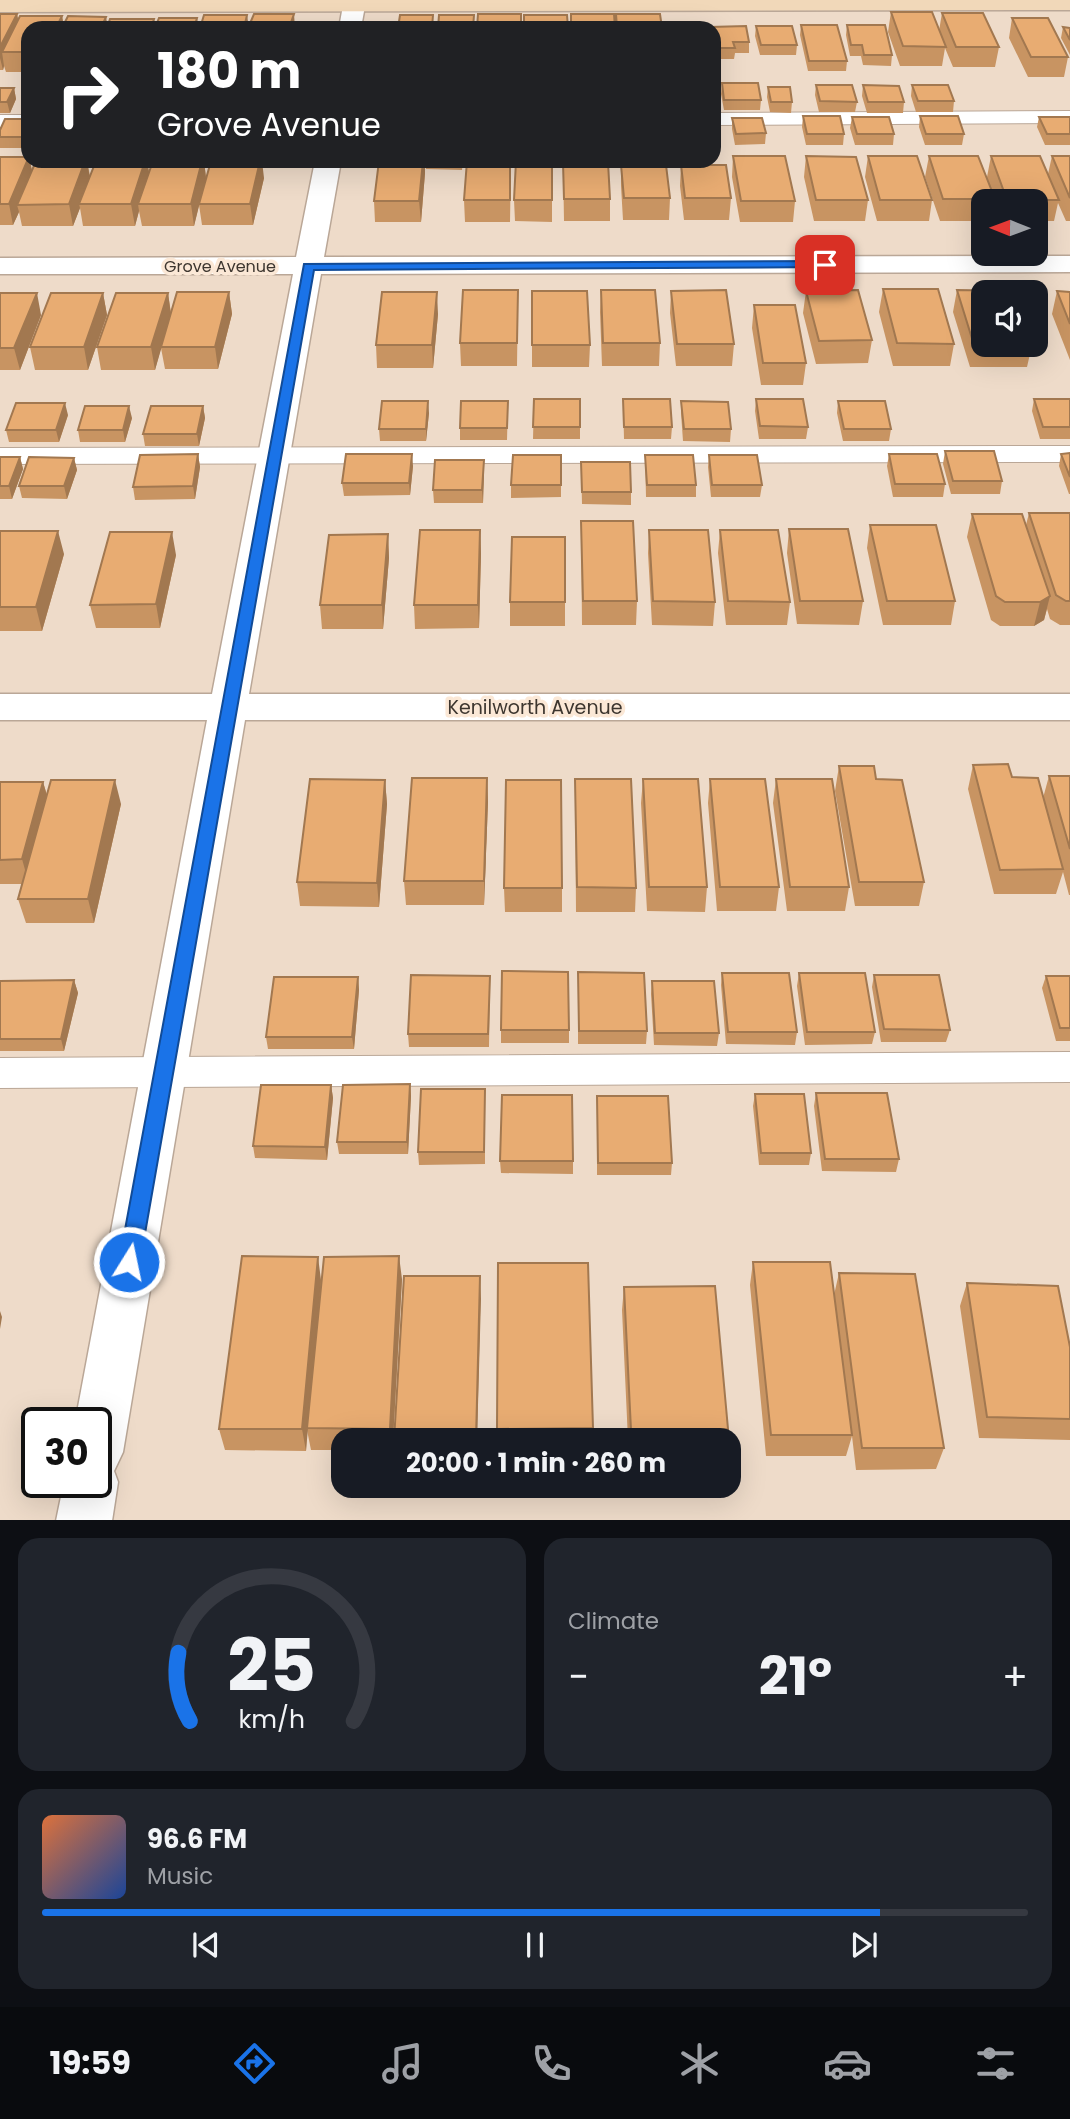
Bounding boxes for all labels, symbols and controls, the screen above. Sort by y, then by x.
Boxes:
text: 180 m [157,37,301,105]
icon: right [42,49,133,140]
text: Grove Avenue [157,102,381,147]
north arrow [971,189,1048,266]
map controls [971,189,1048,357]
pin [795,235,855,295]
icon: arrive [806,246,844,284]
street label: Grove Avenue [164,255,276,278]
button: sound [971,280,1048,357]
street label: Kenilworth Avenue [448,694,623,721]
position arrow [92,1225,166,1299]
speed limit sign: 30 [21,1407,112,1498]
text: 20:00 · 1 min · 260 m [406,1445,666,1481]
text: Climate [568,1605,659,1637]
text: 25 [228,1615,316,1716]
text: 21° [759,1640,832,1713]
text: − [568,1650,589,1703]
text: + [1002,1650,1028,1703]
text: km/h [239,1701,305,1736]
text: 96.6 FM [147,1821,247,1857]
text: Music [147,1860,213,1892]
icon: previous [187,1926,225,1964]
icon: pause [516,1926,554,1964]
icon: next [845,1926,883,1964]
icon: directions [230,2039,279,2088]
icon: music [378,2039,427,2088]
icon: phone [527,2039,576,2088]
icon: climate [675,2039,724,2088]
icon: car [823,2039,872,2088]
icon: filters [971,2039,1020,2088]
text: 19:59 [50,2040,131,2085]

